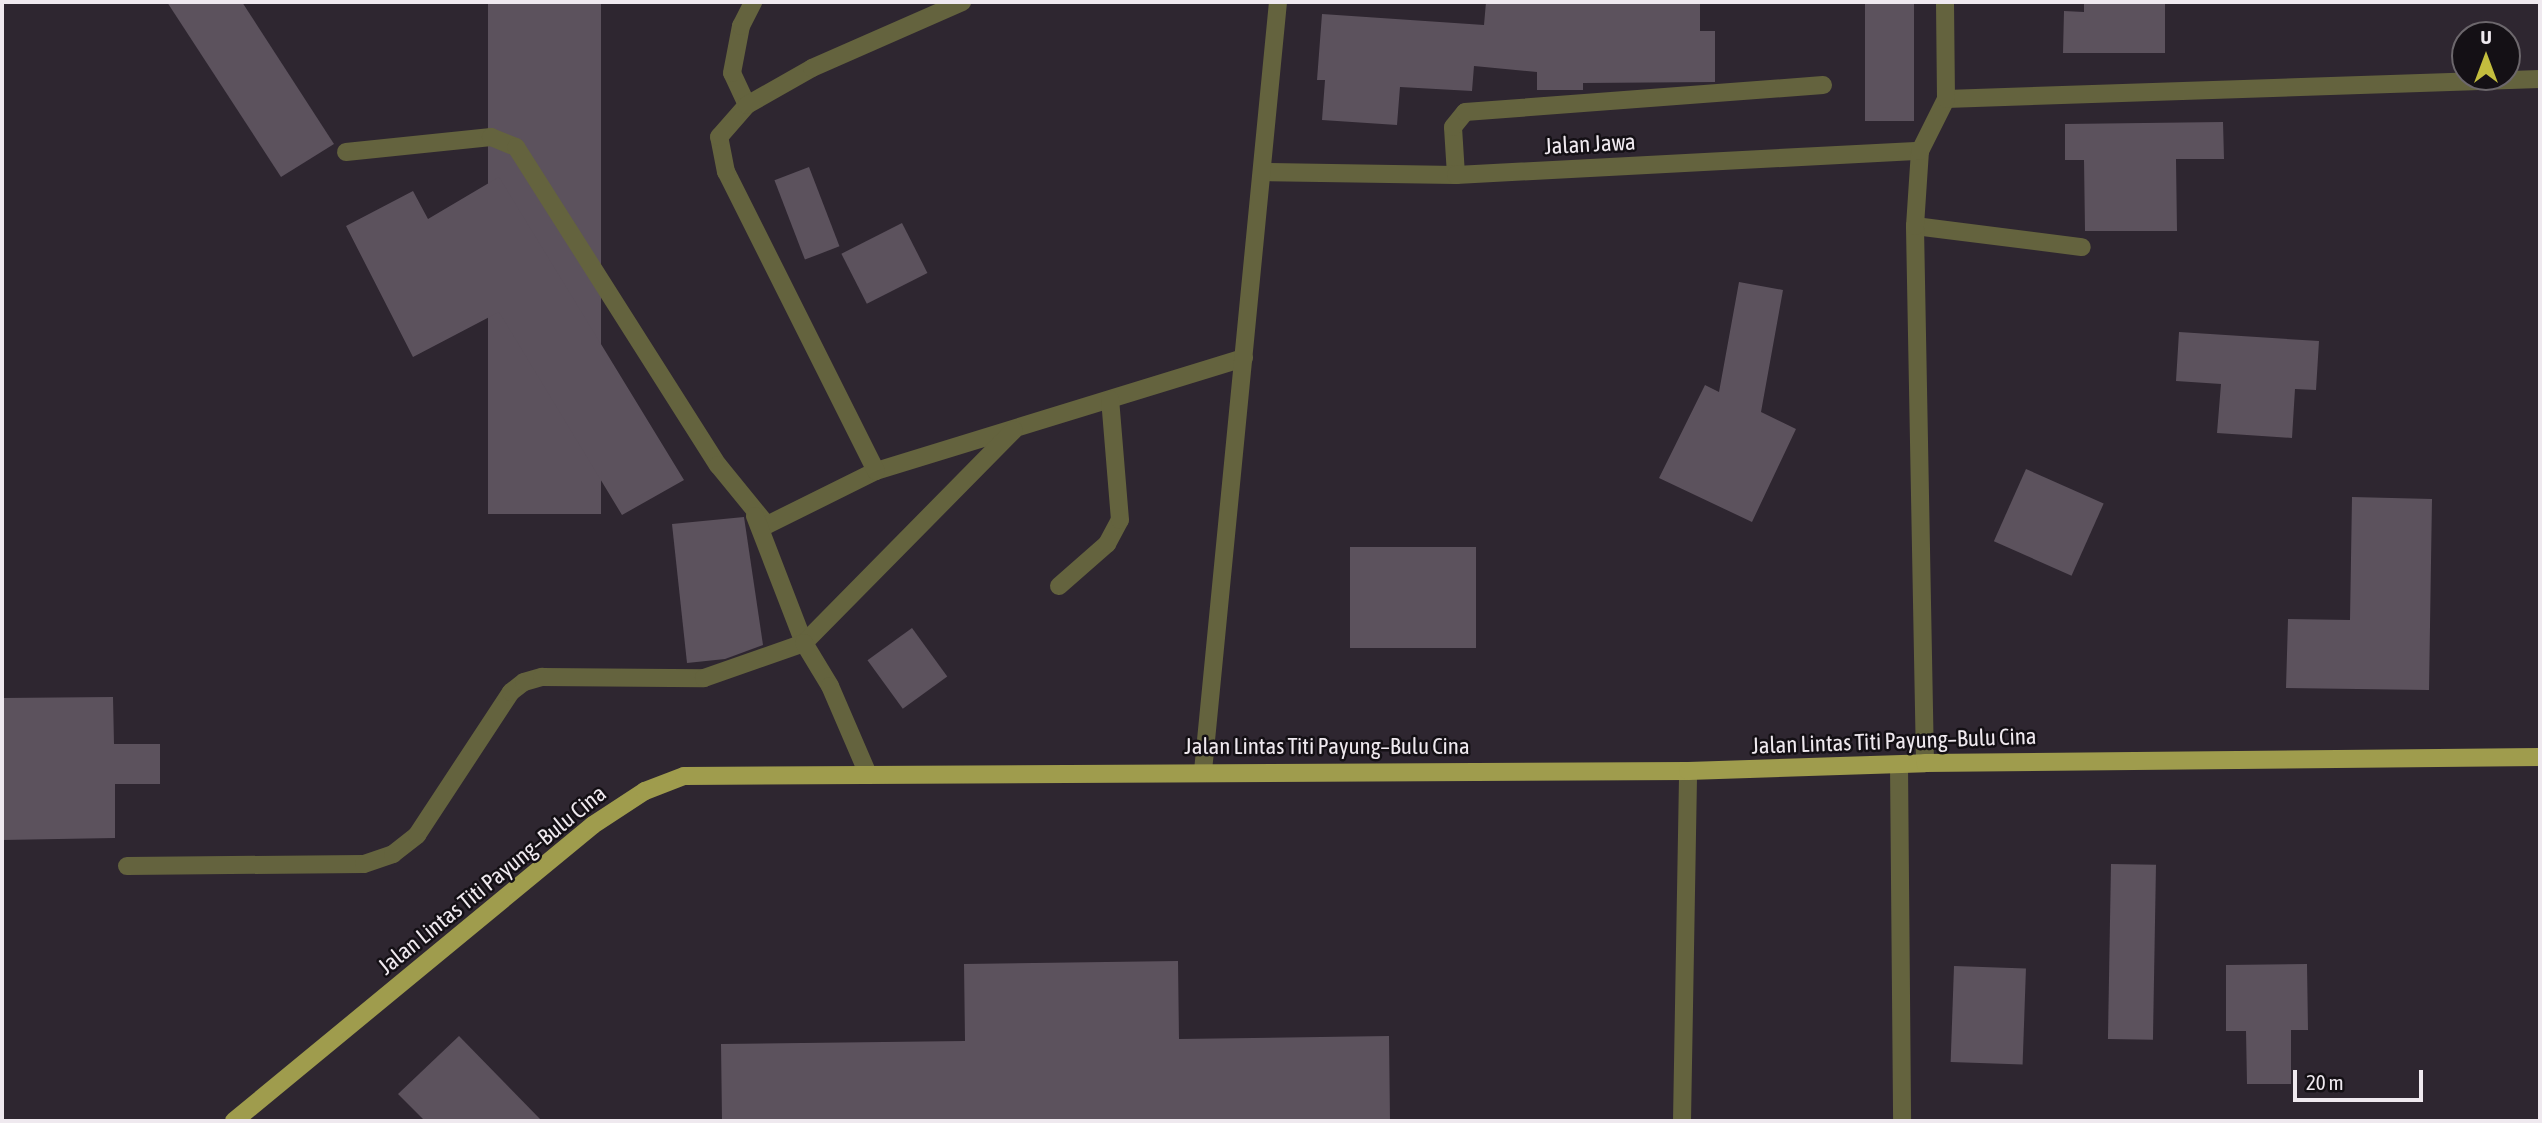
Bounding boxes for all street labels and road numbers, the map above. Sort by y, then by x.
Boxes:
street label: Jalan Jawa [1544,128,1636,160]
street label: Jalan Lintas Titi Payung–Bulu Cina [1751,722,2037,760]
street label: Jalan Lintas Titi Payung–Bulu Cina [1184,732,1470,760]
street label: Jalan Lintas Titi Payung–Bulu Cina [372,780,612,980]

